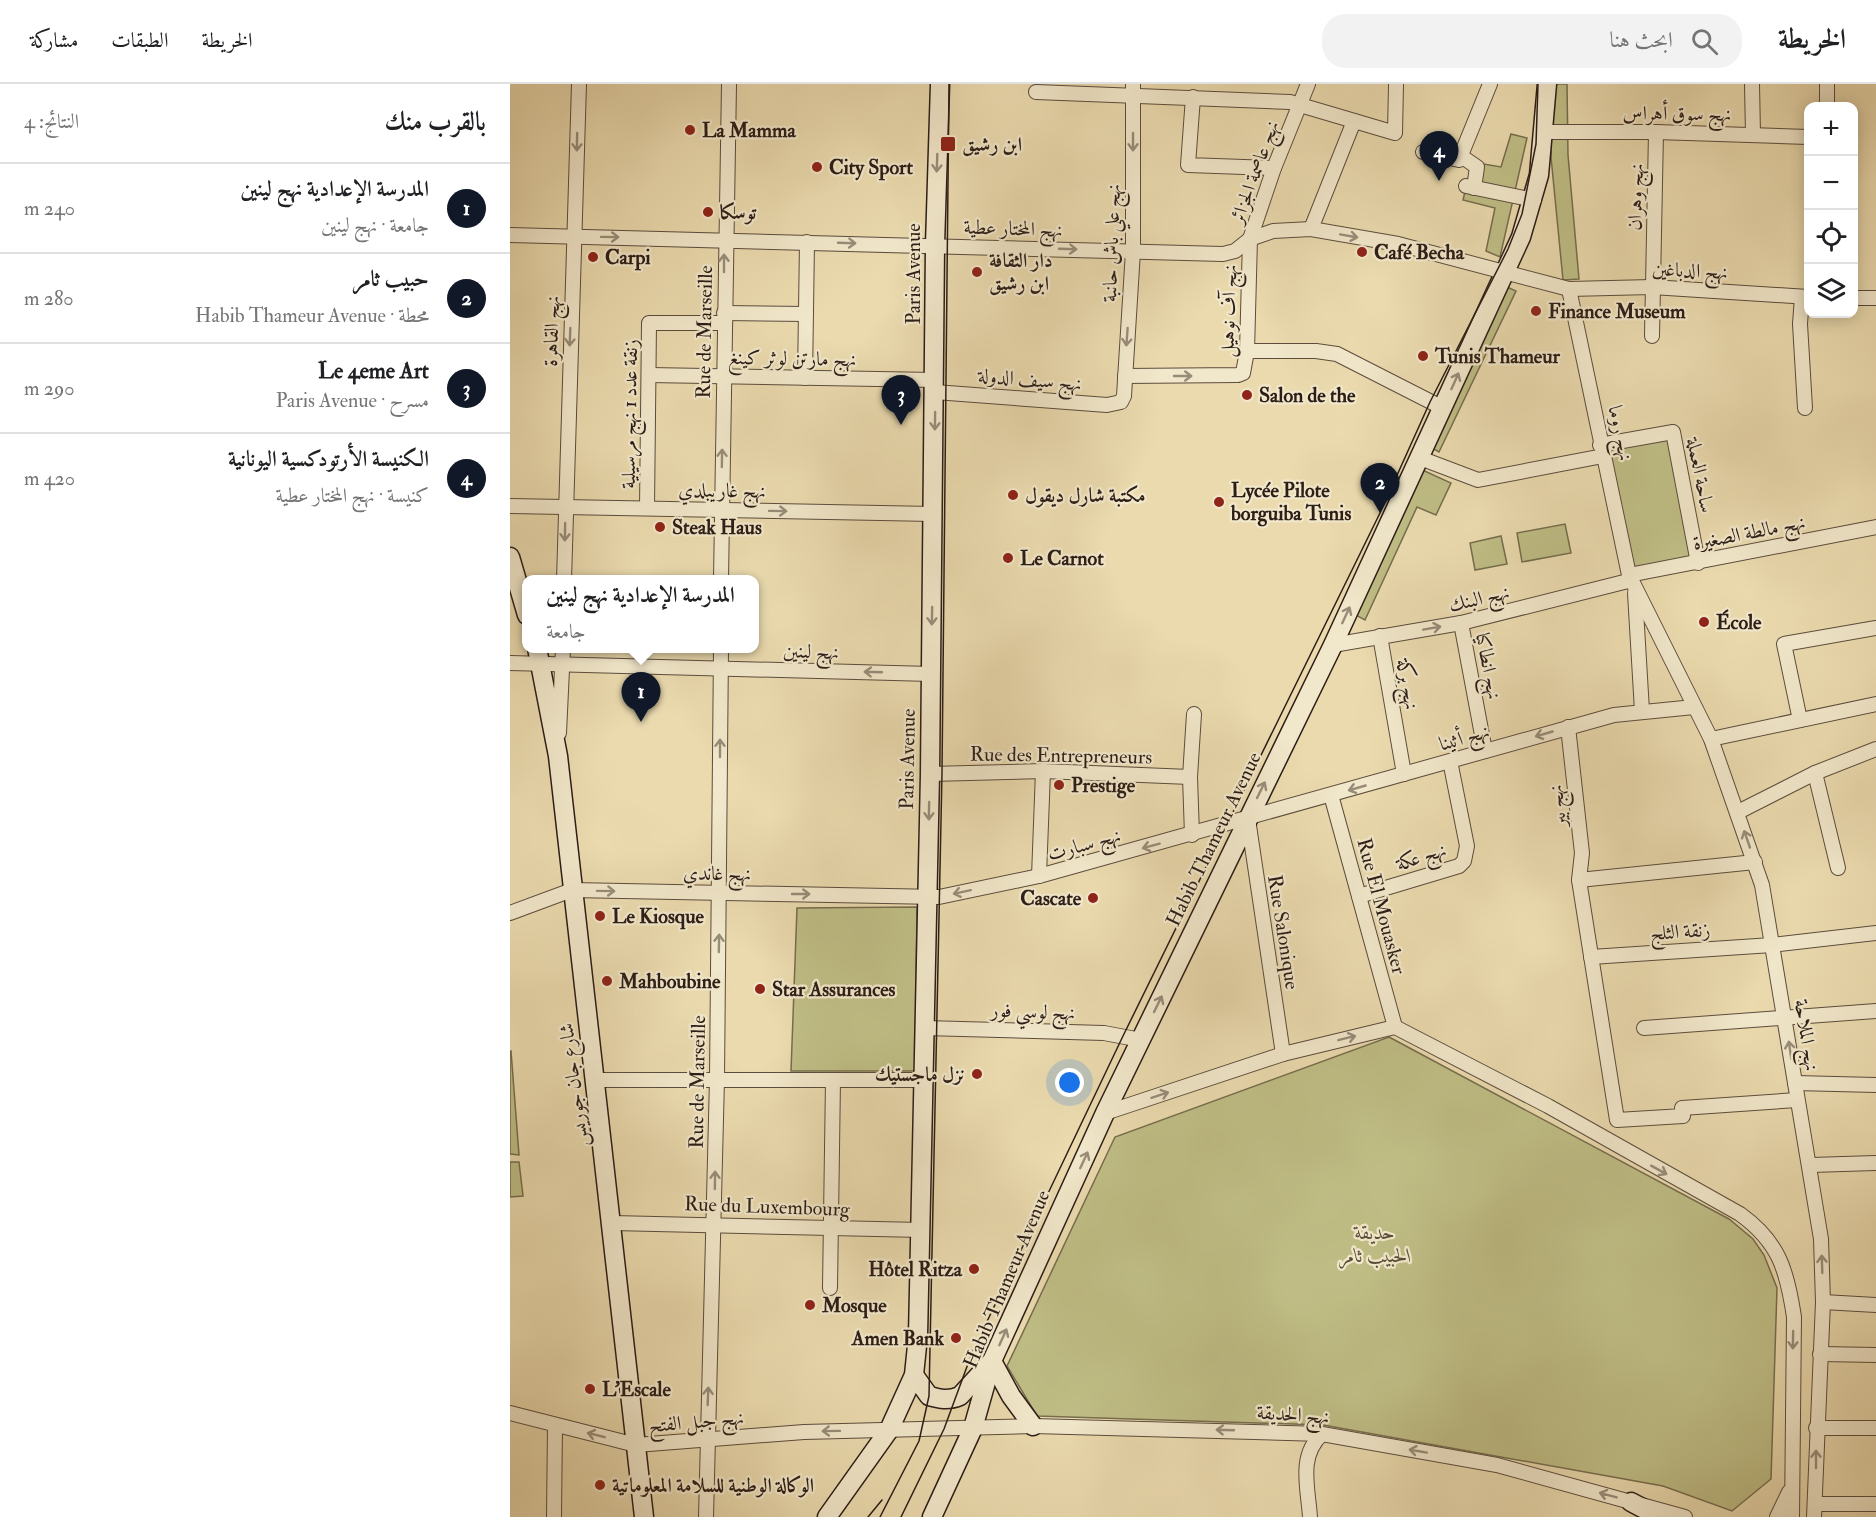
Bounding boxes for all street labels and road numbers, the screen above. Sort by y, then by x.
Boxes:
street label: نهج سوق أهراس [1622,98,1732,132]
street label: نهج عاصمة الجزائر [1224,117,1289,231]
street label: نهج وهران [1622,163,1654,231]
street label: نهج علي باش حانبة [1097,183,1133,303]
street label: نهج المختار عطية [963,214,1063,248]
street label: Paris Avenue [901,223,926,325]
street label: نهج الدباغين [1651,256,1729,290]
street label: نهج آف نوهيل [1214,264,1248,358]
street label: Rue de Marseille [691,265,718,399]
street label: نهج القاهرة [538,295,570,367]
street label: زنقة عدد 1 نهج مرسيلية [616,339,648,489]
street label: نهج مارتن لوثر كينغ [727,345,856,377]
street label: نهج سيف الدولة [976,362,1083,401]
street label: نهج روما [1598,403,1639,464]
street label: ساحة العملة [1681,434,1720,515]
street label: نهج غاريبلدي [678,477,766,509]
street label: نهج مالطة الصغيرة [1691,509,1809,561]
street label: نهج البنك [1446,579,1513,622]
street label: نهج انطاكيا [1465,631,1507,702]
street label: نهج لينين [782,638,839,670]
street label: نهج بركة [1386,656,1424,712]
street label: Paris Avenue [894,708,921,810]
street label: نهج أثينا [1435,716,1494,761]
street label: Rue des Entrepreneurs [970,741,1152,771]
street label: Habib Thameur Avenue [1160,748,1267,930]
street label: نهج بير [1543,783,1577,830]
street label: نهج سبارت [1045,823,1125,871]
street label: Rue El Mouasker [1351,835,1412,977]
street label: نهج عكة [1392,837,1451,881]
street label: نهج غاندي [683,860,751,892]
street label: Rue Salonique [1262,873,1305,991]
street label: زنقة الثلج [1649,917,1711,951]
street label: نهج لوسي فور [988,997,1076,1031]
street label: نهج الملاحة [1784,997,1825,1074]
street label: Rue de Marseille [684,1015,711,1149]
street label: شارع جان جوريس [554,1021,598,1148]
street label: Habib Thameur Avenue [958,1186,1055,1372]
street label: Rue du Luxembourg [684,1191,851,1222]
street label: نهج الحديقة [1255,1399,1330,1435]
street label: نهج جبل الفتح [647,1405,745,1443]

